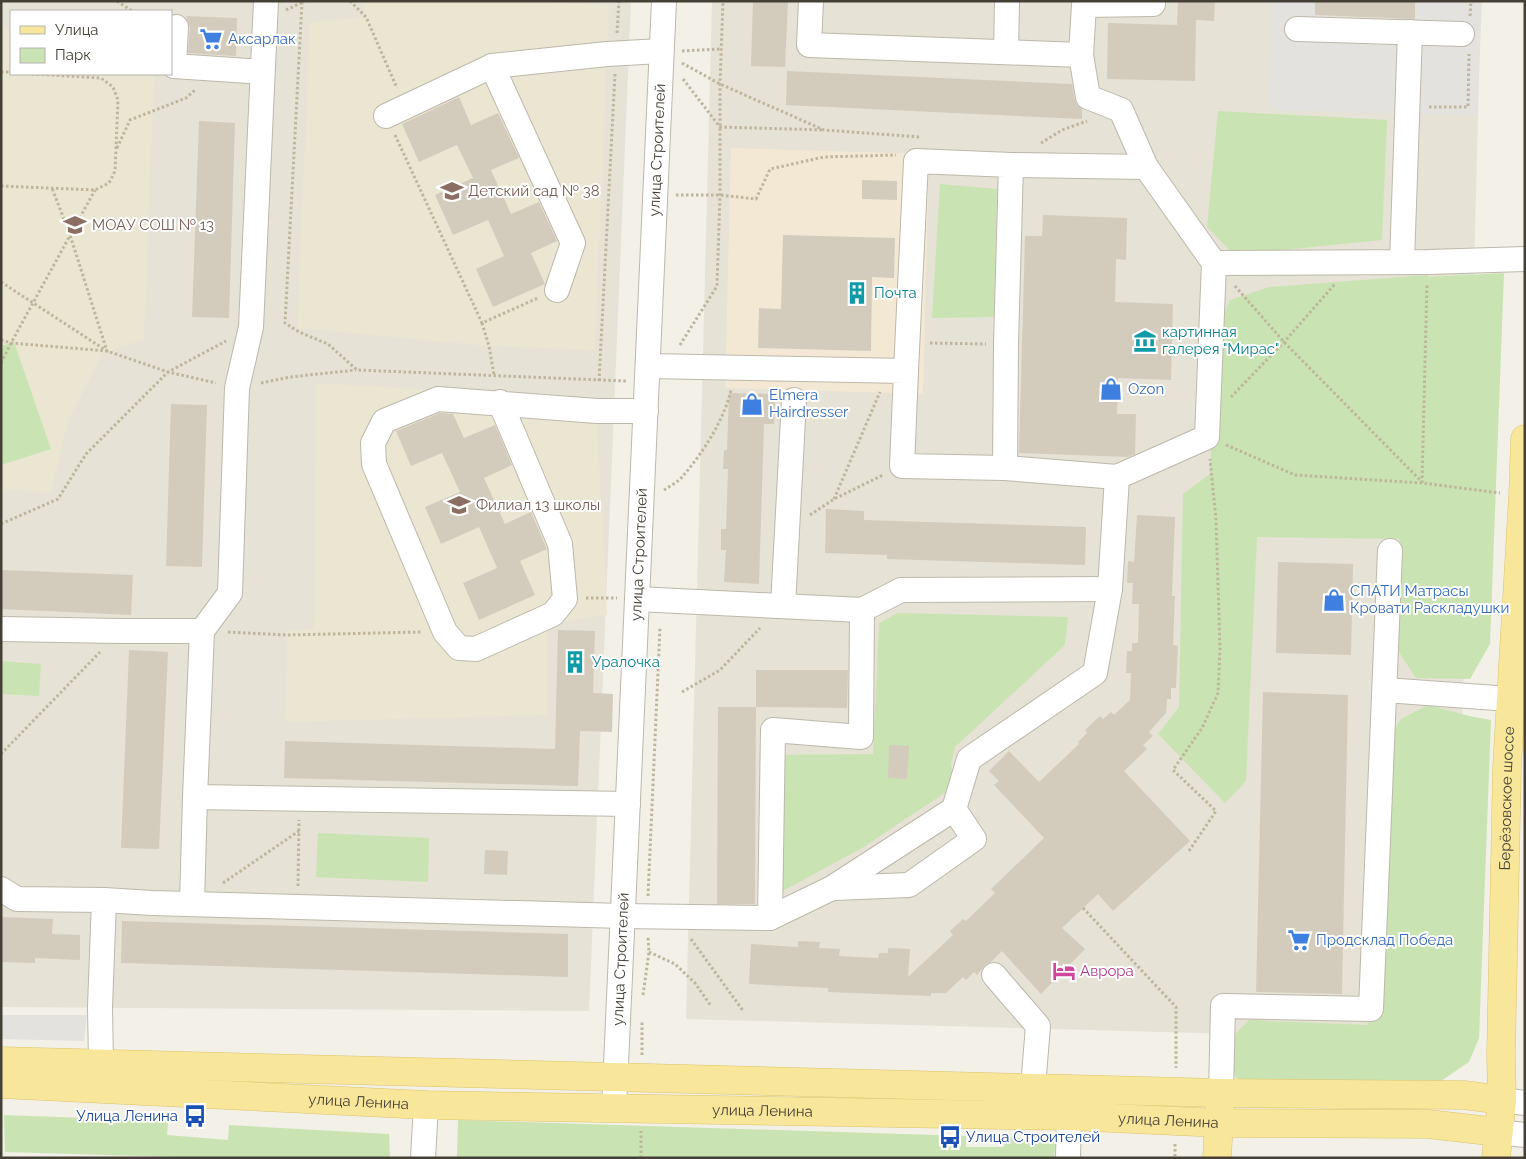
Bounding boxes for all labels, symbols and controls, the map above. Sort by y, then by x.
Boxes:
legend [10,10,172,75]
text: Улица [55,21,99,39]
supermarket icon: Аксарлак [198,26,224,52]
place label: Аксарлак [228,30,296,48]
text: Парк [55,46,91,64]
street label: улица Строителей [645,83,669,217]
school or university icon: Детский сад № 38 [439,178,465,204]
place label: Детский сад № 38 [468,182,600,200]
school or university icon: МОАУ СОШ № 13 [62,212,88,238]
place label: МОАУ СОШ № 13 [92,216,214,234]
building icon: Почта [844,280,870,306]
place label: Почта [874,284,917,302]
place label: картинная галерея "Мирас" [1162,323,1279,358]
museum icon: картинная галерея "Мирас" [1132,328,1158,354]
shop icon: Ozon [1098,376,1124,402]
place label: Ozon [1128,380,1164,398]
place label: Elmera Hairdresser [769,386,849,421]
shop icon: Elmera Hairdresser [739,391,765,417]
street label: улица Строителей [627,488,651,621]
school or university icon: Филиал 13 школы [446,492,472,518]
place label: Филиал 13 школы [476,496,600,514]
place label: СПАТИ Матрасы Кровати Раскладушки [1350,582,1509,617]
shop icon: СПАТИ Матрасы Кровати Раскладушки [1321,587,1347,613]
building icon: Уралочка [562,649,588,675]
place label: Уралочка [592,653,660,671]
street label: Берёзовское шоссе [1496,726,1518,870]
street label: улица Строителей [609,892,633,1026]
supermarket icon: Продсклад Победа [1286,927,1312,953]
place label: Продсклад Победа [1316,931,1453,949]
hotel icon: Аврора [1051,958,1077,984]
place label: Аврора [1080,962,1134,980]
street label: улица Ленина [308,1090,409,1113]
street label: улица Ленина [712,1101,813,1121]
bus stop icon: Улица Ленина [182,1103,208,1129]
place label: Улица Ленина [76,1107,178,1125]
street label: улица Ленина [1118,1109,1219,1132]
bus stop icon: Улица Строителей [937,1124,963,1150]
place label: Улица Строителей [966,1128,1100,1146]

